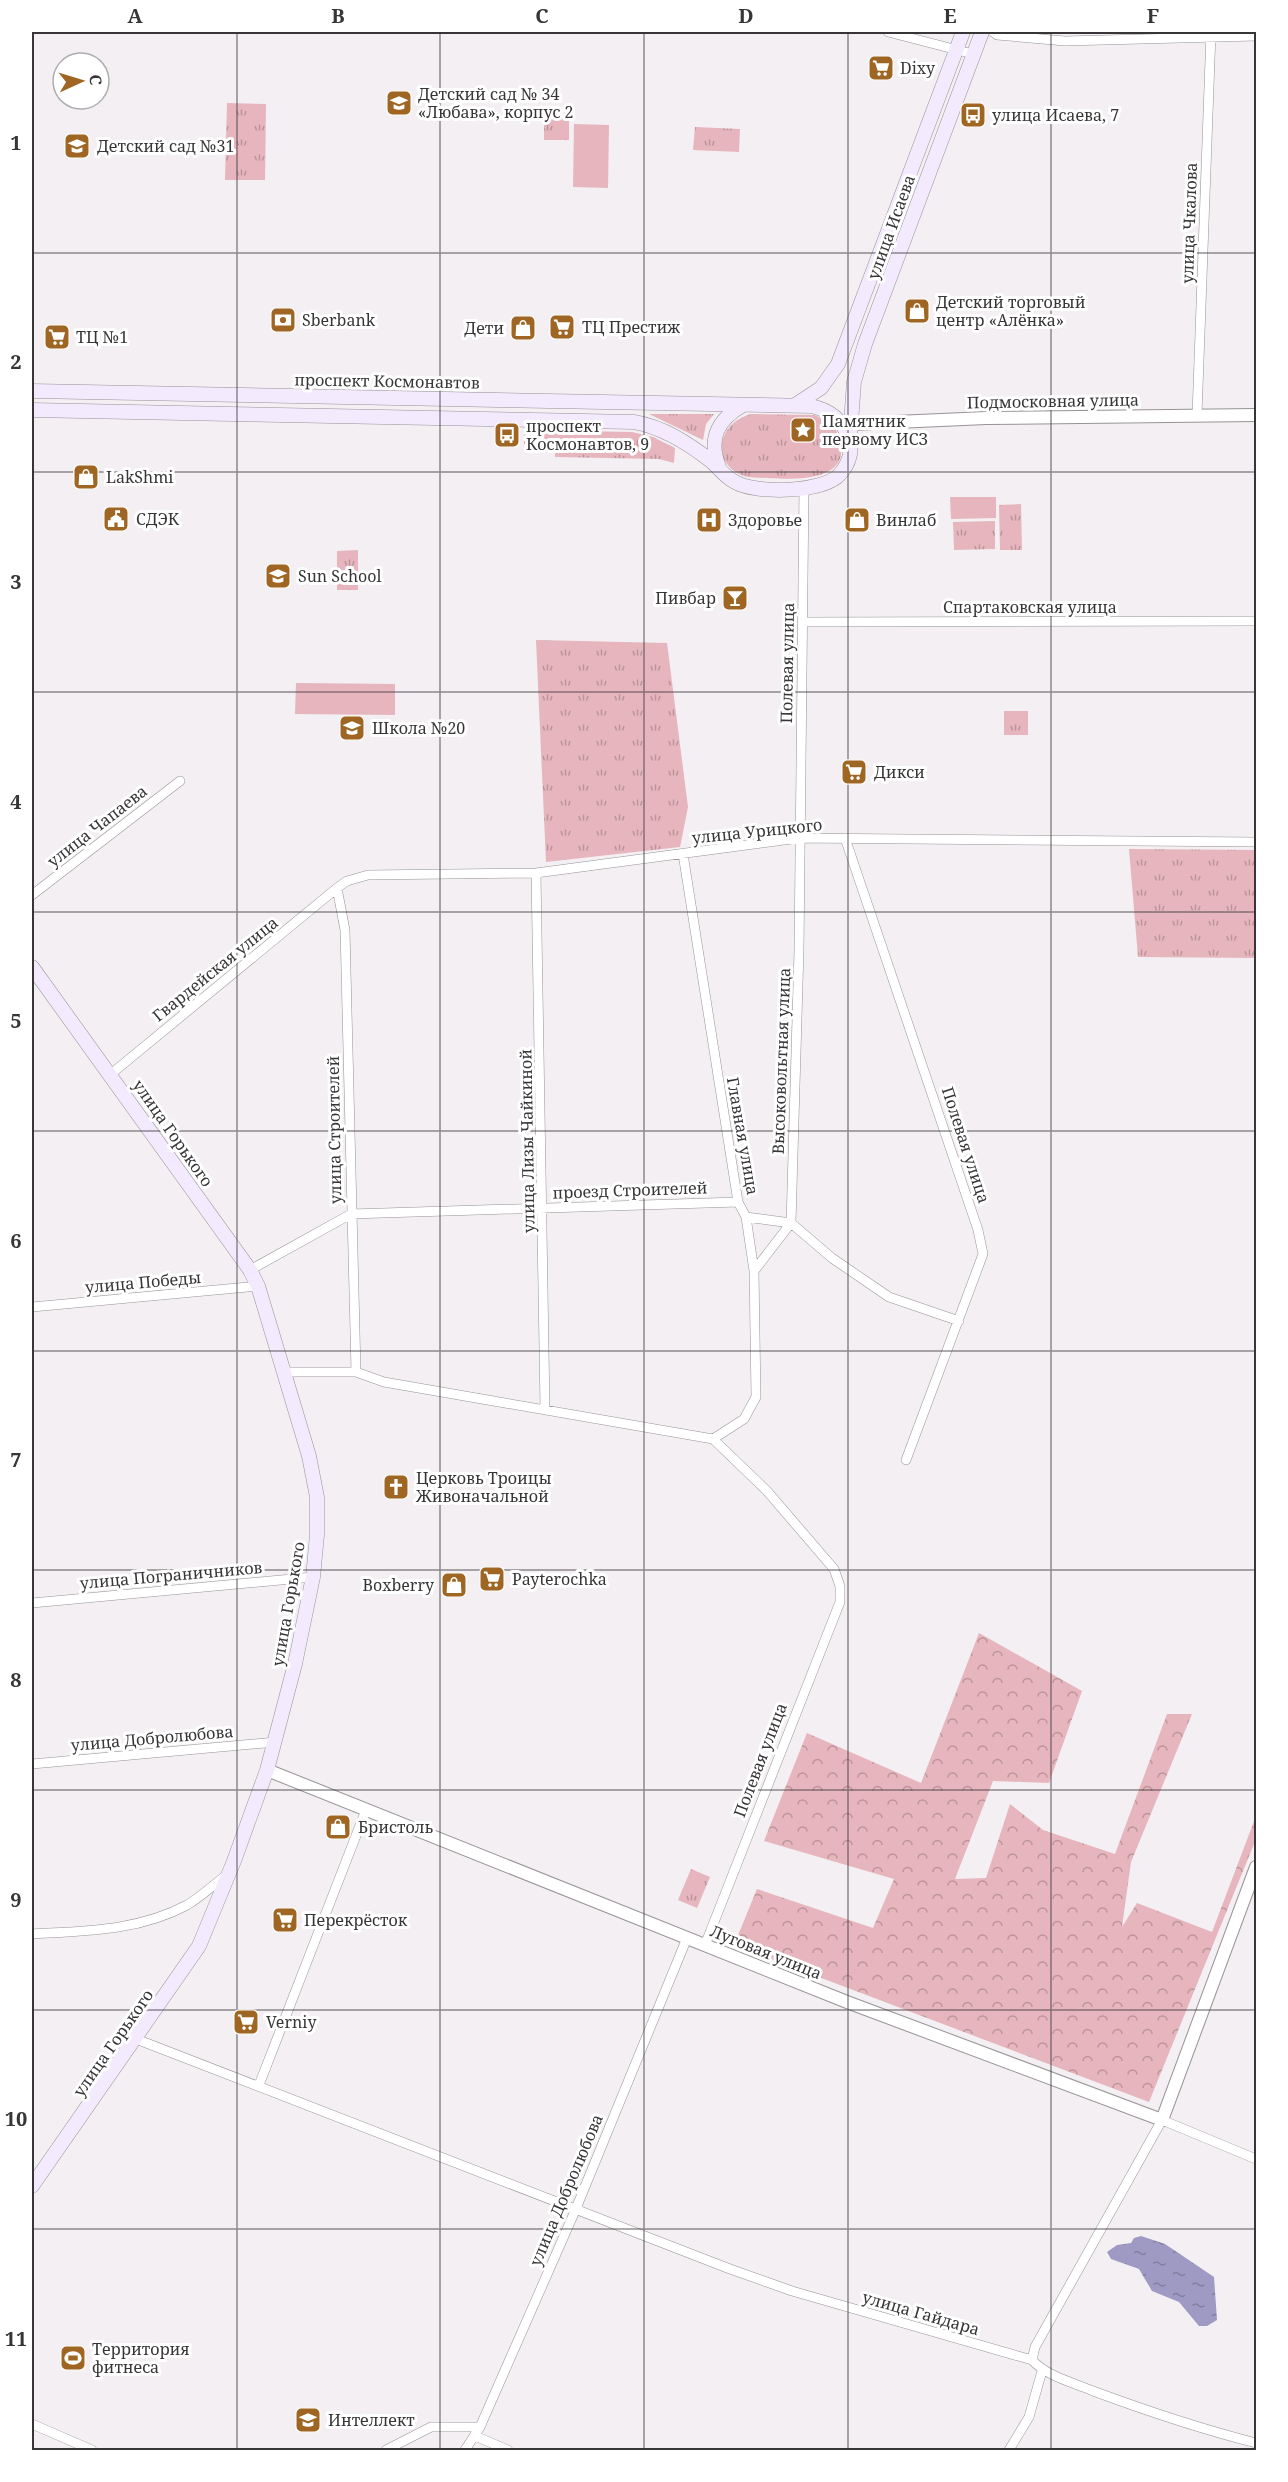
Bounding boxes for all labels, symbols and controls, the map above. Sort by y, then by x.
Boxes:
text: A [127,2,143,29]
text: B [331,2,345,29]
text: C [535,2,549,29]
text: D [738,2,754,29]
text: E [943,2,957,29]
text: F [1147,2,1159,29]
north arrow [51,51,111,111]
supermarket icon: Dixy [866,53,896,83]
place label: Dixy [900,57,936,79]
text: С [85,74,107,86]
place label: Детский сад № 34 «Любава», корпус 2 [418,83,574,123]
school or university icon: Детский сад № 34 «Любава», корпус 2 [384,88,414,118]
bus stop icon: улица Исаева, 7 [958,100,988,130]
place label: улица Исаева, 7 [992,104,1119,126]
text: 1 [10,129,22,156]
school or university icon: Детский сад №31 [62,131,92,161]
place label: Детский сад №31 [97,135,234,157]
street label: улица Чкалова [1176,162,1202,284]
street label: улица Исаева [862,172,920,282]
place label: Детский торговый центр «Алёнка» [936,291,1086,331]
shop icon: Детский торговый центр «Алёнка» [902,296,932,326]
bank icon: Sberbank [268,305,298,335]
place label: Sberbank [302,309,376,331]
supermarket icon: ТЦ Престиж [547,312,577,342]
shop icon: Дети [508,313,538,343]
place label: ТЦ Престиж [582,316,680,338]
place label: Дети [464,317,504,339]
supermarket icon: ТЦ №1 [42,322,72,352]
place label: ТЦ №1 [76,326,128,348]
text: 2 [10,348,22,375]
street label: проспект Космонавтов [294,368,480,394]
street label: Подмосковная улица [967,388,1139,414]
place label: Памятник первому ИСЗ [822,410,928,450]
place label: проспект Космонавтов, 9 [526,415,649,455]
place icon: Памятник первому ИСЗ [788,415,818,445]
bus stop icon: проспект Космонавтов, 9 [492,420,522,450]
shop icon: LakShmi [71,462,101,492]
place label: LakShmi [106,466,173,488]
public building icon: СДЭК [101,504,131,534]
hospital icon: Здоровье [694,505,724,535]
shop icon: Винлаб [842,505,872,535]
place label: СДЭК [136,508,180,530]
place label: Здоровье [728,509,802,531]
place label: Винлаб [876,509,936,531]
school or university icon: Sun School [263,561,293,591]
place label: Sun School [298,565,382,587]
text: 3 [10,568,22,595]
bar icon: Пивбар [720,583,750,613]
place label: Пивбар [655,587,716,609]
street label: Спартаковская улица [943,596,1117,618]
street label: Полевая улица [775,602,799,724]
school or university icon: Школа №20 [337,713,367,743]
place label: Школа №20 [372,717,465,739]
supermarket icon: Дикси [839,757,869,787]
place label: Дикси [874,761,925,783]
street label: улица Чапаева [43,780,151,872]
text: 4 [10,788,22,815]
street label: улица Урицкого [691,813,823,849]
street label: Гвардейская улица [148,912,282,1026]
street label: Высоковольтная улица [767,967,795,1155]
text: 5 [10,1007,22,1034]
street label: улица Лизы Чайкиной [514,1049,540,1233]
street label: улица Строителей [322,1055,346,1204]
street label: улица Горького [128,1075,218,1191]
street label: Главная улица [722,1075,764,1197]
street label: Полевая улица [937,1084,995,1206]
street label: проезд Строителей [552,1176,708,1204]
text: 6 [10,1227,22,1254]
street label: улица Победы [84,1266,202,1298]
text: 7 [10,1446,22,1473]
place label: Церковь Троицы Живоначальной [415,1467,552,1507]
church icon: Церковь Троицы Живоначальной [381,1472,411,1502]
street label: улица Горького [266,1540,310,1668]
street label: улица Пограничников [79,1556,263,1594]
supermarket icon: Payterochka [477,1564,507,1594]
place label: Payterochka [512,1568,607,1590]
shop icon: Boxberry [439,1570,469,1600]
place label: Boxberry [363,1574,435,1596]
text: 8 [10,1666,22,1693]
street label: Полевая улица [728,1700,792,1820]
street label: улица Добролюбова [70,1720,234,1756]
shop icon: Бристоль [323,1812,353,1842]
place label: Бристоль [358,1816,433,1838]
text: 9 [10,1886,22,1913]
supermarket icon: Перекрёсток [270,1905,300,1935]
place label: Перекрёсток [304,1909,408,1931]
street label: Луговая улица [707,1920,825,1984]
street label: улица Горького [68,1985,158,2101]
supermarket icon: Verniy [231,2007,261,2037]
place label: Verniy [266,2011,317,2033]
text: 10 [5,2105,27,2132]
street label: улица Добролюбова [524,2111,608,2269]
street label: улица Гайдара [860,2286,982,2340]
text: 11 [5,2325,27,2352]
place label: Территория фитнеса [92,2338,190,2378]
sports icon: Территория фитнеса [58,2343,88,2373]
school or university icon: Интеллект [293,2405,323,2435]
place label: Интеллект [328,2409,415,2431]

